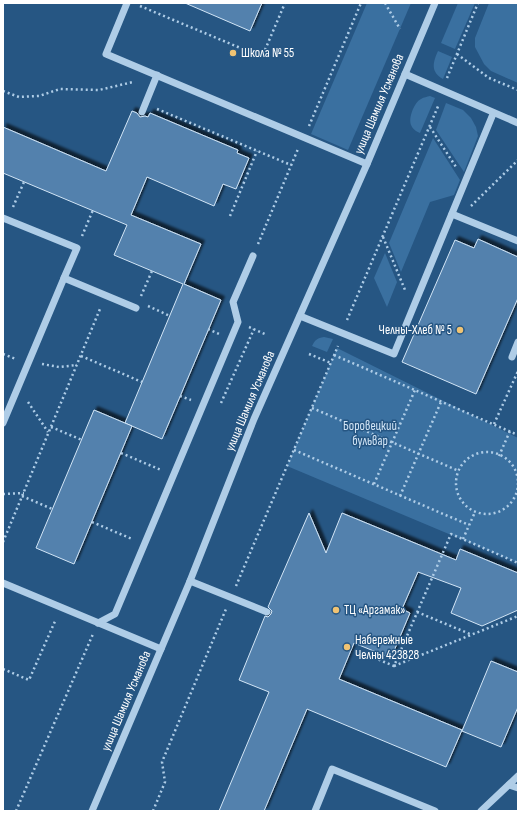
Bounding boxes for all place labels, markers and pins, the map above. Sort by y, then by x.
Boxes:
place label: Школа № 55 [241,45,294,61]
marker: Школа № 55 [228,48,238,58]
place label: Челны-Хлеб № 5 [379,322,452,338]
marker: Челны-Хлеб № 5 [455,325,465,335]
place label: ТЦ «Аргамак» [344,602,405,618]
marker: ТЦ «Аргамак» [331,605,341,615]
place label: Набережные Челны 423828 [355,632,420,663]
marker: Набережные Челны 423828 [342,642,352,652]

